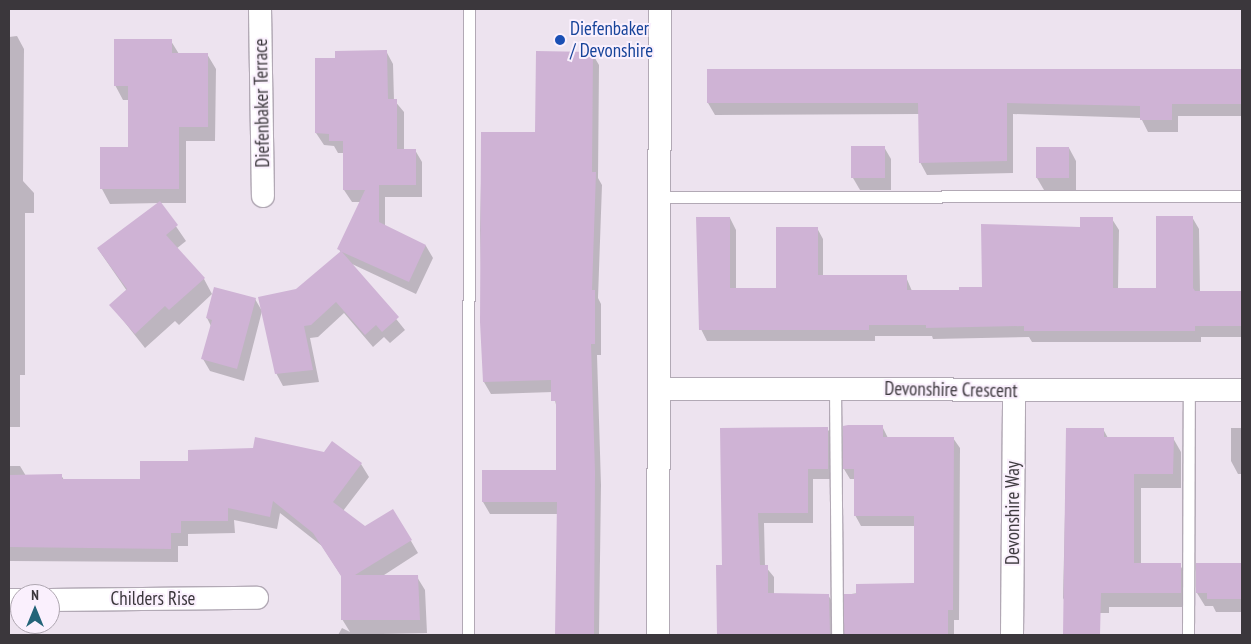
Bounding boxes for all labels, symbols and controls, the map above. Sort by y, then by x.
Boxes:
place label: Diefenbaker / Devonshire [570,18,653,62]
marker: Diefenbaker / Devonshire [554,34,566,46]
street label: Diefenbaker Terrace [249,38,275,168]
street label: Devonshire Crescent [884,377,1018,403]
street label: Devonshire Way [1002,461,1024,565]
north arrow [10,584,60,634]
text: N [31,586,39,604]
street label: Childers Rise [111,588,195,610]

